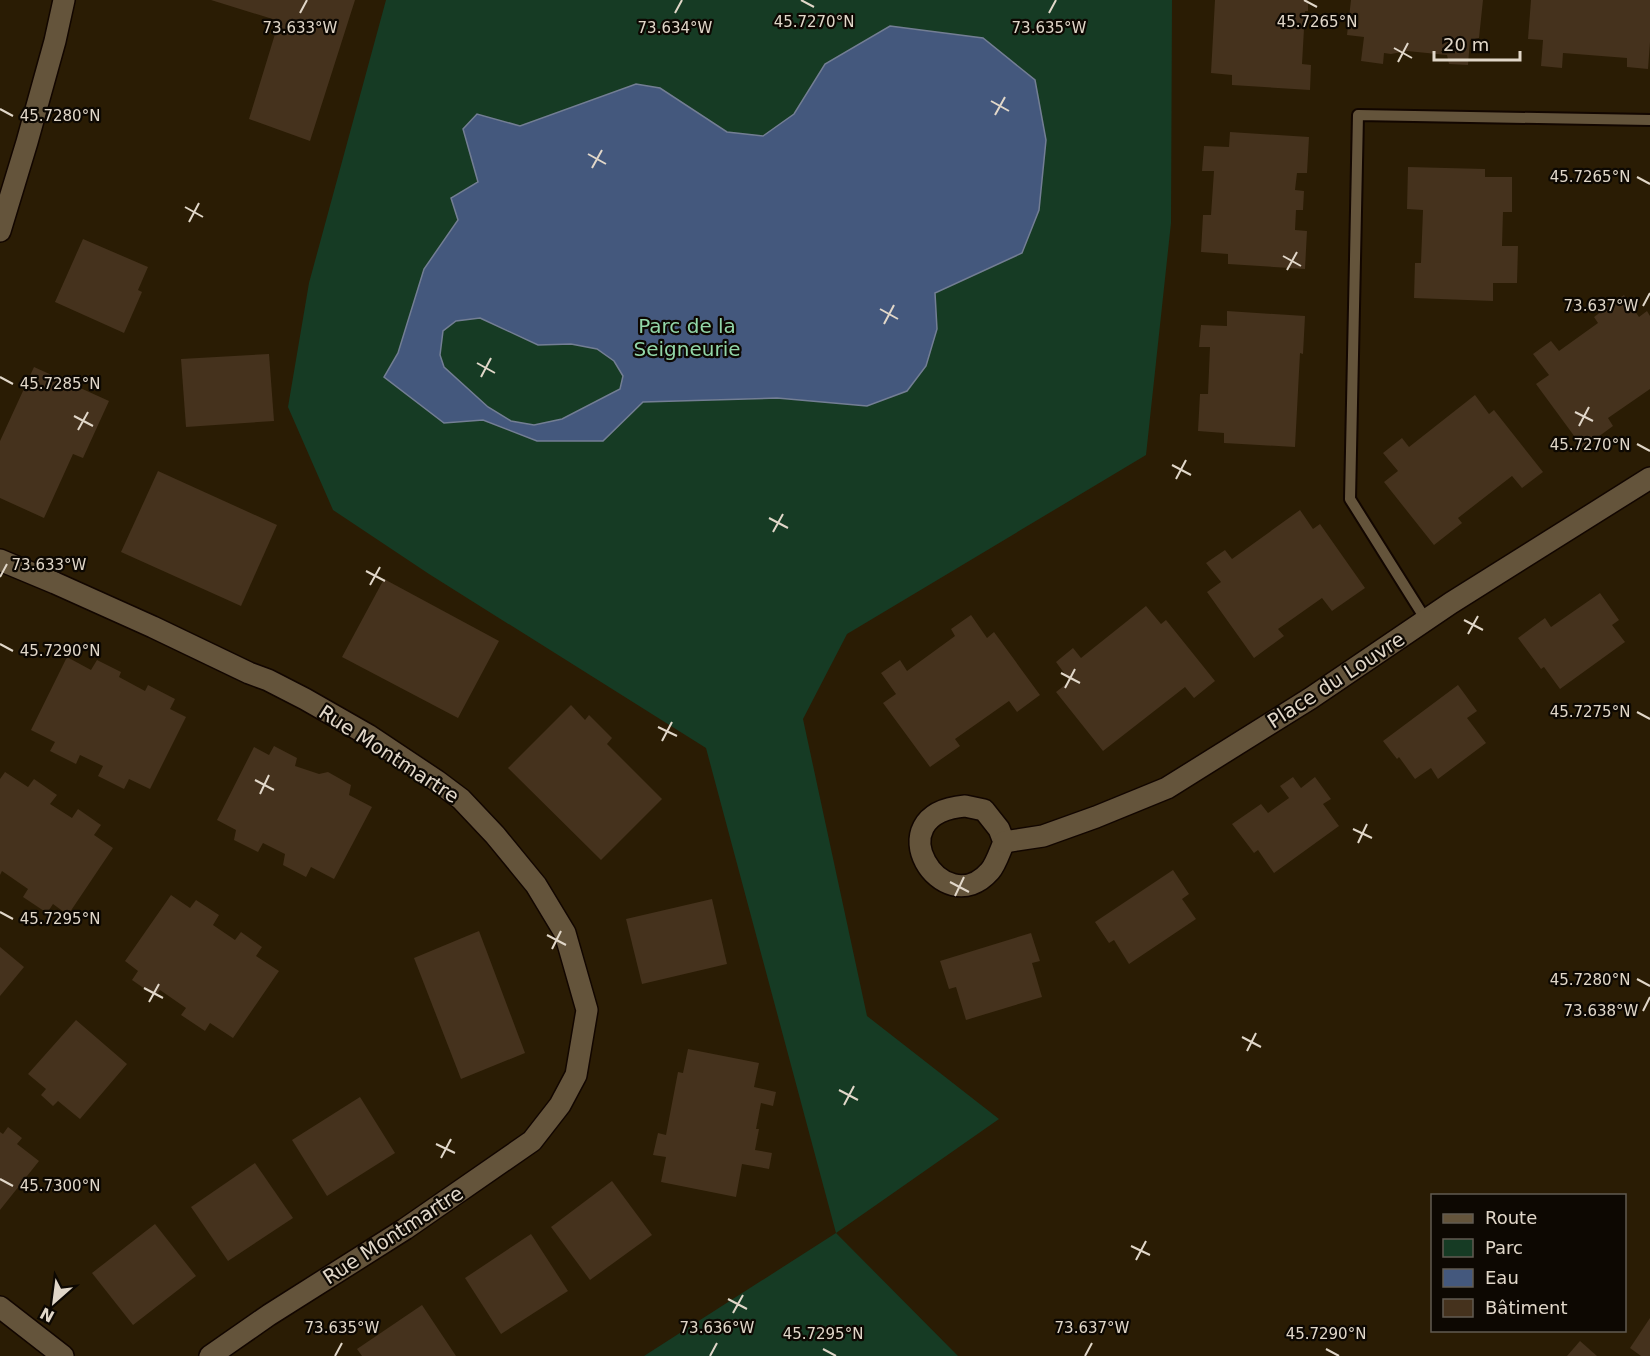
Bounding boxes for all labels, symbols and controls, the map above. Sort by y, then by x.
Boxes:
text: 45.7270°N [774,13,854,31]
text: 45.7265°N [1277,13,1357,31]
text: 73.633°W [263,19,338,37]
text: 73.634°W [638,19,713,37]
text: 73.635°W [1012,19,1087,37]
scale bar [1434,24,1520,62]
text: 20 m [1443,34,1489,55]
text: 45.7280°N [20,107,100,125]
text: 45.7265°N [1550,168,1630,186]
text: 73.637°W [1564,297,1639,315]
park label: Parc de la Seigneurie [634,314,741,361]
text: 45.7285°N [20,375,100,393]
text: 45.7270°N [1550,436,1630,454]
text: 73.633°W [12,556,87,574]
street label: Place du Louvre [1263,627,1409,733]
text: 45.7290°N [20,642,100,660]
street label: Rue Montmartre [314,700,464,808]
text: 45.7275°N [1550,703,1630,721]
text: 45.7295°N [20,910,100,928]
text: 45.7280°N [1550,971,1630,989]
text: 73.638°W [1564,1002,1639,1020]
text: 45.7300°N [20,1177,100,1195]
street label: Rue Montmartre [318,1181,468,1289]
legend [1431,1194,1626,1332]
text: Route [1485,1207,1537,1228]
text: Parc [1485,1237,1523,1258]
text: Eau [1485,1267,1519,1288]
north arrow [24,1272,84,1332]
text: Bâtiment [1485,1297,1568,1318]
text: N [37,1303,58,1326]
text: 73.635°W [305,1319,380,1337]
text: 73.636°W [680,1319,755,1337]
text: 73.637°W [1055,1319,1130,1337]
text: 45.7295°N [783,1325,863,1343]
text: 45.7290°N [1286,1325,1366,1343]

